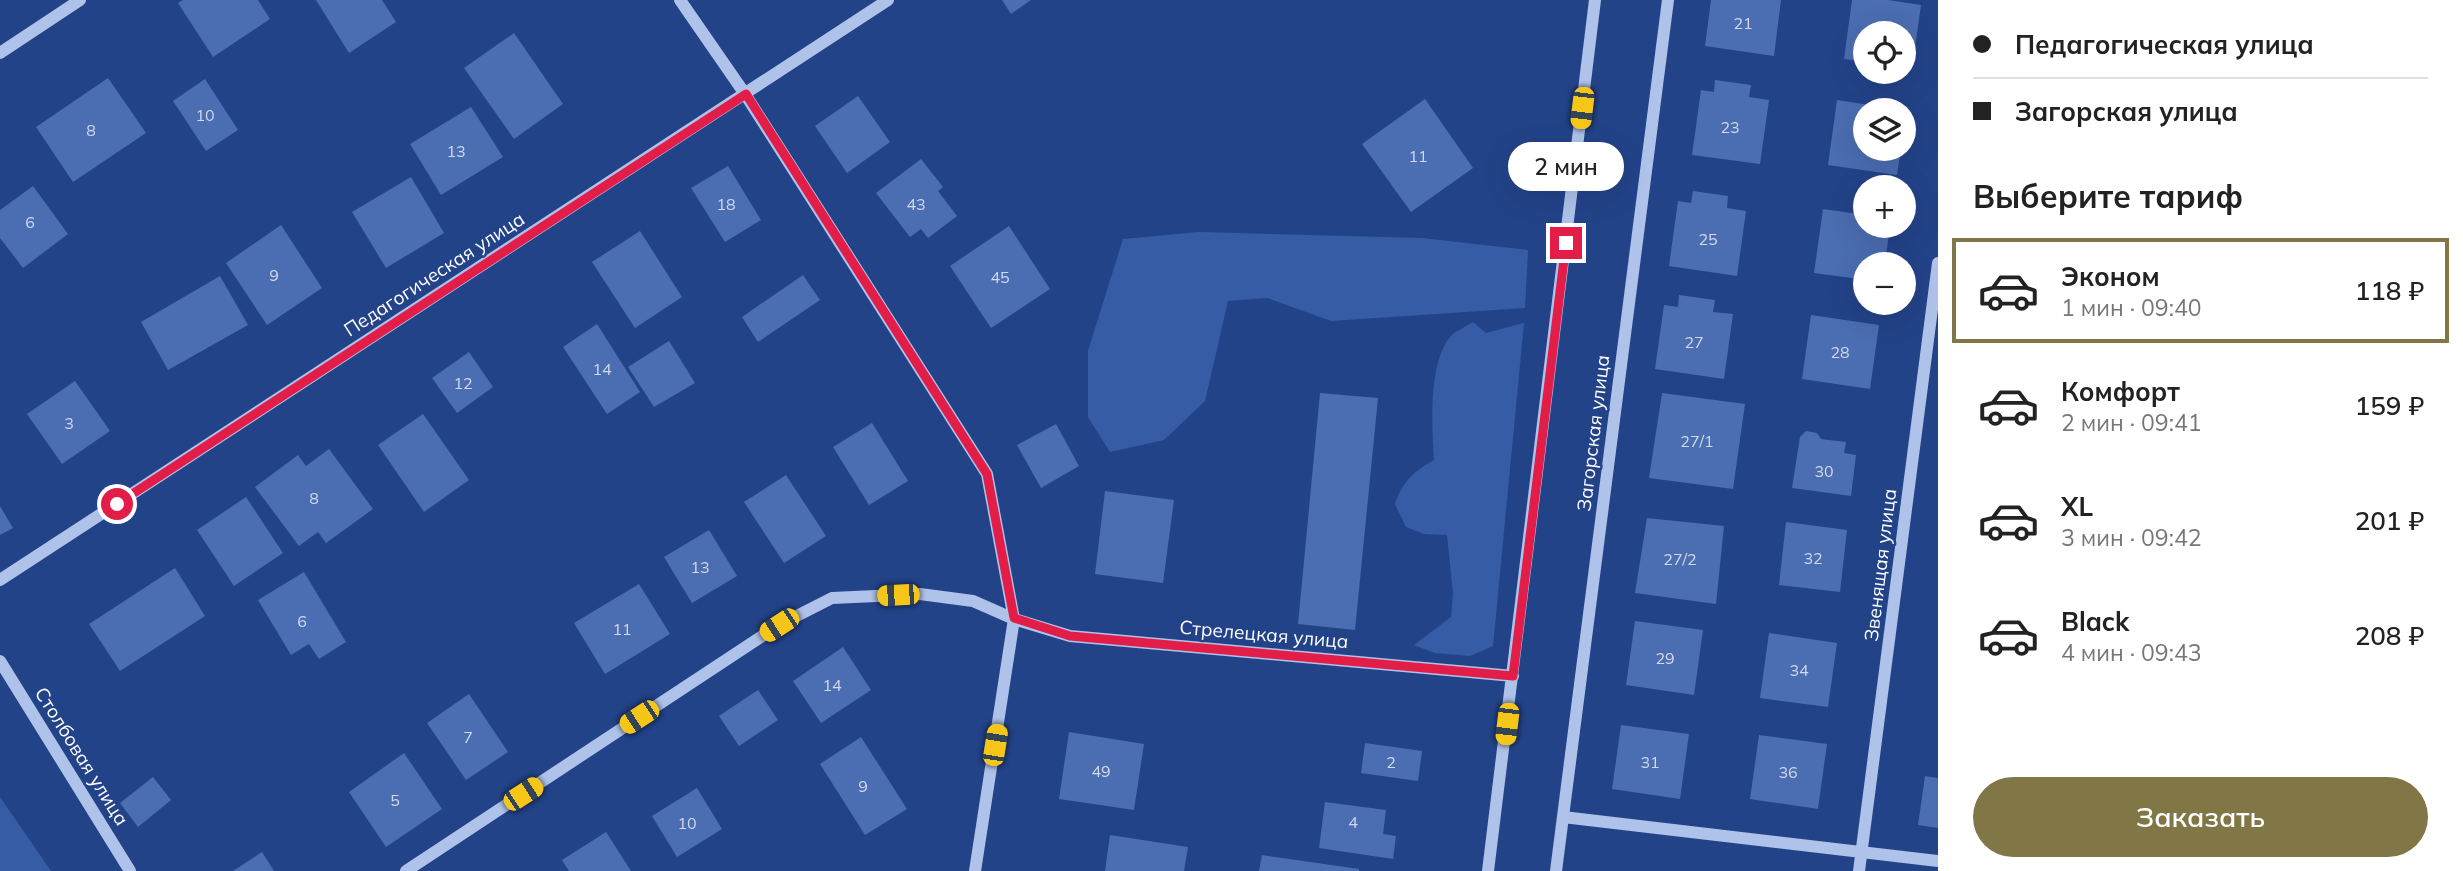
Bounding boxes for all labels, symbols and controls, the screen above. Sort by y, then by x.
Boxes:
house number: 21 [1733,13,1753,33]
map controls [1853,21,1916,315]
button: locate [1853,21,1916,84]
text: Педагогическая улица [2015,28,2314,61]
car [1570,86,1595,130]
text: Загорская улица [2015,95,2238,128]
button: layers [1853,98,1916,161]
house number: 10 [195,105,215,125]
house number: 23 [1720,117,1740,137]
house number: 8 [86,120,96,140]
house number: 13 [446,141,466,161]
callout: 2 мин [1508,142,1624,190]
house number: 11 [1408,146,1428,166]
text: 2 мин [1534,152,1598,181]
button: + [1853,175,1916,238]
text: Выберите тариф [1973,176,2243,216]
house number: 18 [716,194,736,214]
house number: 43 [906,194,926,214]
street label: Педагогическая улица [339,207,529,341]
house number: 6 [25,212,35,232]
route end [1550,227,1582,259]
house number: 25 [1698,229,1718,249]
button: − [1853,252,1916,315]
icon: car [1977,259,2040,322]
text: Эконом [2061,260,2160,293]
house number: 9 [269,265,279,285]
house number: 45 [990,267,1010,287]
text: 118 ₽ [2355,274,2424,307]
text: 1 мин · 09:40 [2061,293,2201,322]
house number: 27 [1684,332,1704,352]
house number: 28 [1830,342,1850,362]
street label: Загорская улица [1572,353,1614,513]
house number: 14 [592,359,612,379]
house number: 12 [453,373,473,393]
icon: car [1977,374,2040,437]
text: Комфорт [2061,375,2180,408]
text: 159 ₽ [2355,389,2424,422]
text: 2 мин · 09:41 [2061,408,2201,437]
house number: 3 [64,413,74,433]
house number: 27/1 [1680,431,1714,451]
house number: 30 [1814,461,1834,481]
street label: Звенящая улица [1859,487,1901,643]
route start [101,488,133,520]
house number: 8 [309,488,319,508]
icon: car [1977,489,2040,552]
text: XL [2061,490,2093,523]
text: 201 ₽ [2355,504,2424,537]
text: 3 мин · 09:42 [2061,523,2201,552]
house number: 32 [1803,548,1823,568]
house number: 27/2 [1663,549,1697,569]
house number: 13 [690,557,710,577]
car [877,583,920,607]
icon: car [1977,604,2040,667]
car [756,605,803,645]
text: Black [2061,605,2129,638]
house number: 6 [297,611,307,631]
street label: Стрелецкая улица [1178,615,1350,653]
house number: 11 [612,619,632,639]
text: 208 ₽ [2355,619,2424,652]
text: 4 мин · 09:43 [2061,638,2201,667]
house number: 29 [1655,648,1675,668]
house number: 34 [1789,660,1809,680]
house number: 14 [822,675,842,695]
street label: Столбовая улица [30,682,134,830]
car [616,697,663,737]
car [1495,702,1520,746]
car [982,723,1009,767]
house number: 7 [463,727,473,747]
house number: 2 [1386,752,1396,772]
house number: 31 [1640,752,1660,772]
house number: 49 [1091,761,1111,781]
house number: 36 [1778,762,1798,782]
car [500,774,547,814]
house number: 9 [858,776,868,796]
button: Заказать [1973,777,2428,857]
house number: 5 [390,790,400,810]
house number: 4 [1348,812,1358,832]
house number: 10 [677,813,697,833]

